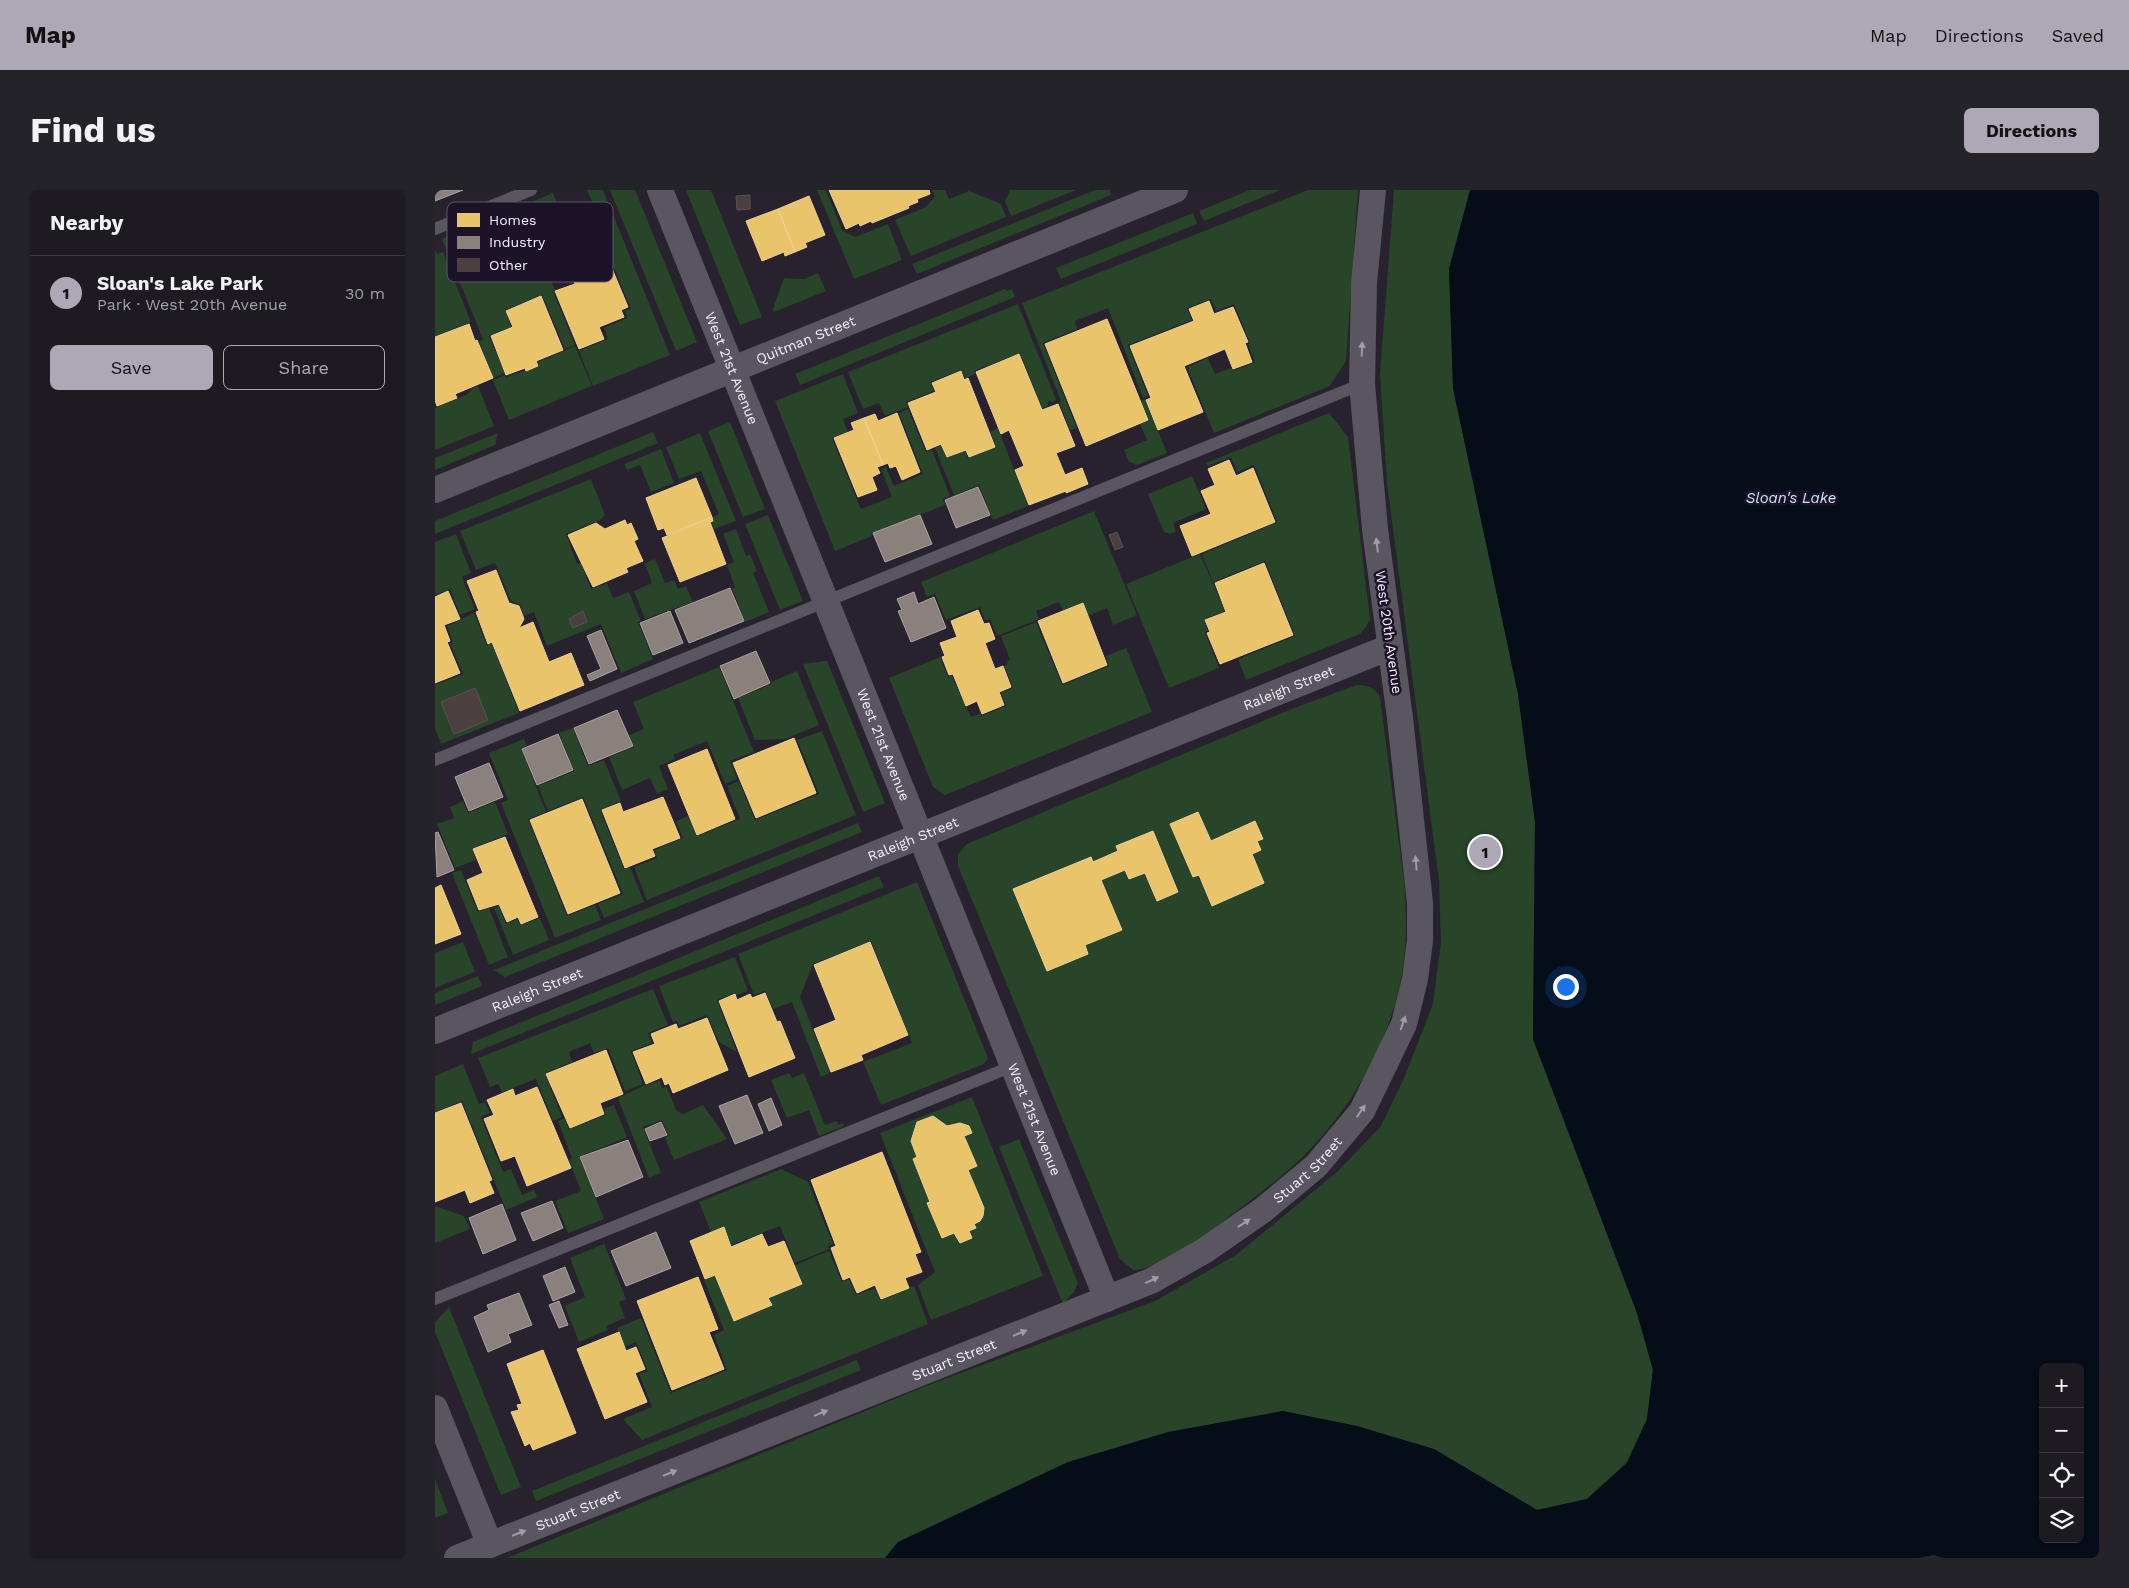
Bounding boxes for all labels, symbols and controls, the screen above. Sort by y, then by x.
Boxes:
text: Map [25,21,76,49]
text: Map [1870,25,1907,46]
text: Directions [1935,25,2024,46]
text: Saved [2052,25,2104,46]
button: Directions [1964,108,2099,153]
text: Find us [30,109,156,151]
legend [447,202,613,282]
text: Nearby [50,210,123,235]
text: Homes [489,212,536,228]
text: Industry [489,234,546,250]
text: Other [489,257,528,273]
text: Sloan's Lake Park [97,272,263,295]
text: 1 [63,284,69,303]
text: 30 m [345,284,385,303]
text: Park · West 20th Avenue [97,295,287,314]
street label: West 21st Avenue [702,310,762,427]
street label: Quitman Street [754,312,858,367]
one-way arrow [1358,340,1366,356]
button: Save [50,345,213,390]
button: Share [223,345,385,390]
water label: Sloan's Lake [1746,489,1836,507]
one-way arrow [1373,537,1381,553]
street label: West 20th Avenue [1372,569,1406,695]
street label: Raleigh Street [1241,662,1336,713]
street label: West 21st Avenue [854,686,913,803]
street label: Raleigh Street [865,813,961,864]
pin: 1 [1469,833,1501,871]
one-way arrow [1412,855,1420,871]
street label: Raleigh Street [489,965,585,1015]
your location [1553,974,1579,1000]
one-way arrow [1400,1016,1408,1031]
street label: West 21st Avenue [1005,1061,1064,1178]
one-way arrow [1356,1104,1366,1118]
street label: Stuart Street [1270,1133,1345,1206]
one-way arrow [1237,1218,1251,1228]
one-way arrow [1145,1276,1159,1284]
one-way arrow [1013,1329,1028,1337]
street label: Stuart Street [909,1336,999,1384]
map controls [2039,1363,2084,1543]
button: + [2039,1363,2084,1408]
button: − [2039,1408,2084,1453]
one-way arrow [814,1409,829,1417]
button: locate [2039,1453,2084,1498]
one-way arrow [663,1469,677,1477]
street label: Stuart Street [533,1486,622,1534]
button: layers [2039,1498,2084,1543]
one-way arrow [512,1529,526,1537]

